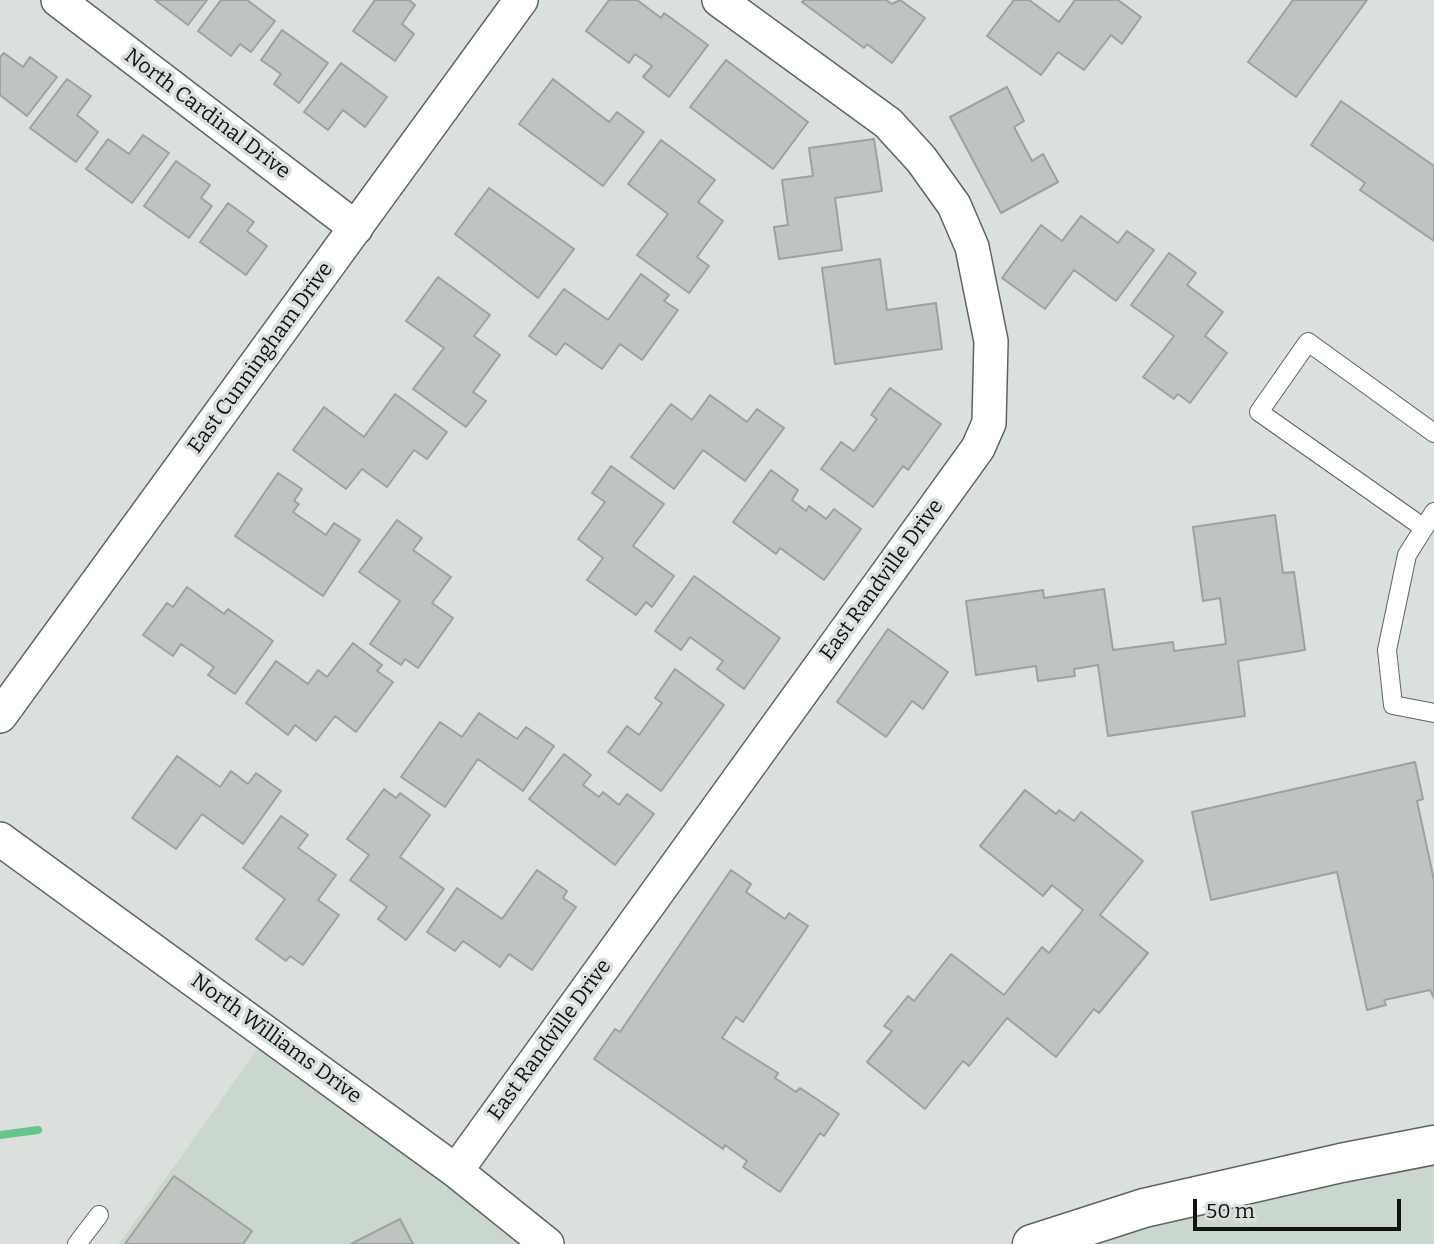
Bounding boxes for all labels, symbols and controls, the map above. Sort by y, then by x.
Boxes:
street label: North Cardinal Drive [119,43,295,185]
street label: East Cunningham Drive [183,258,339,458]
street label: East Randville Drive [815,495,949,665]
street label: East Randville Drive [483,955,617,1125]
street label: North Williams Drive [186,969,366,1109]
scale bar [1196,1184,1404,1228]
text: 50 m [1206,1198,1255,1224]

